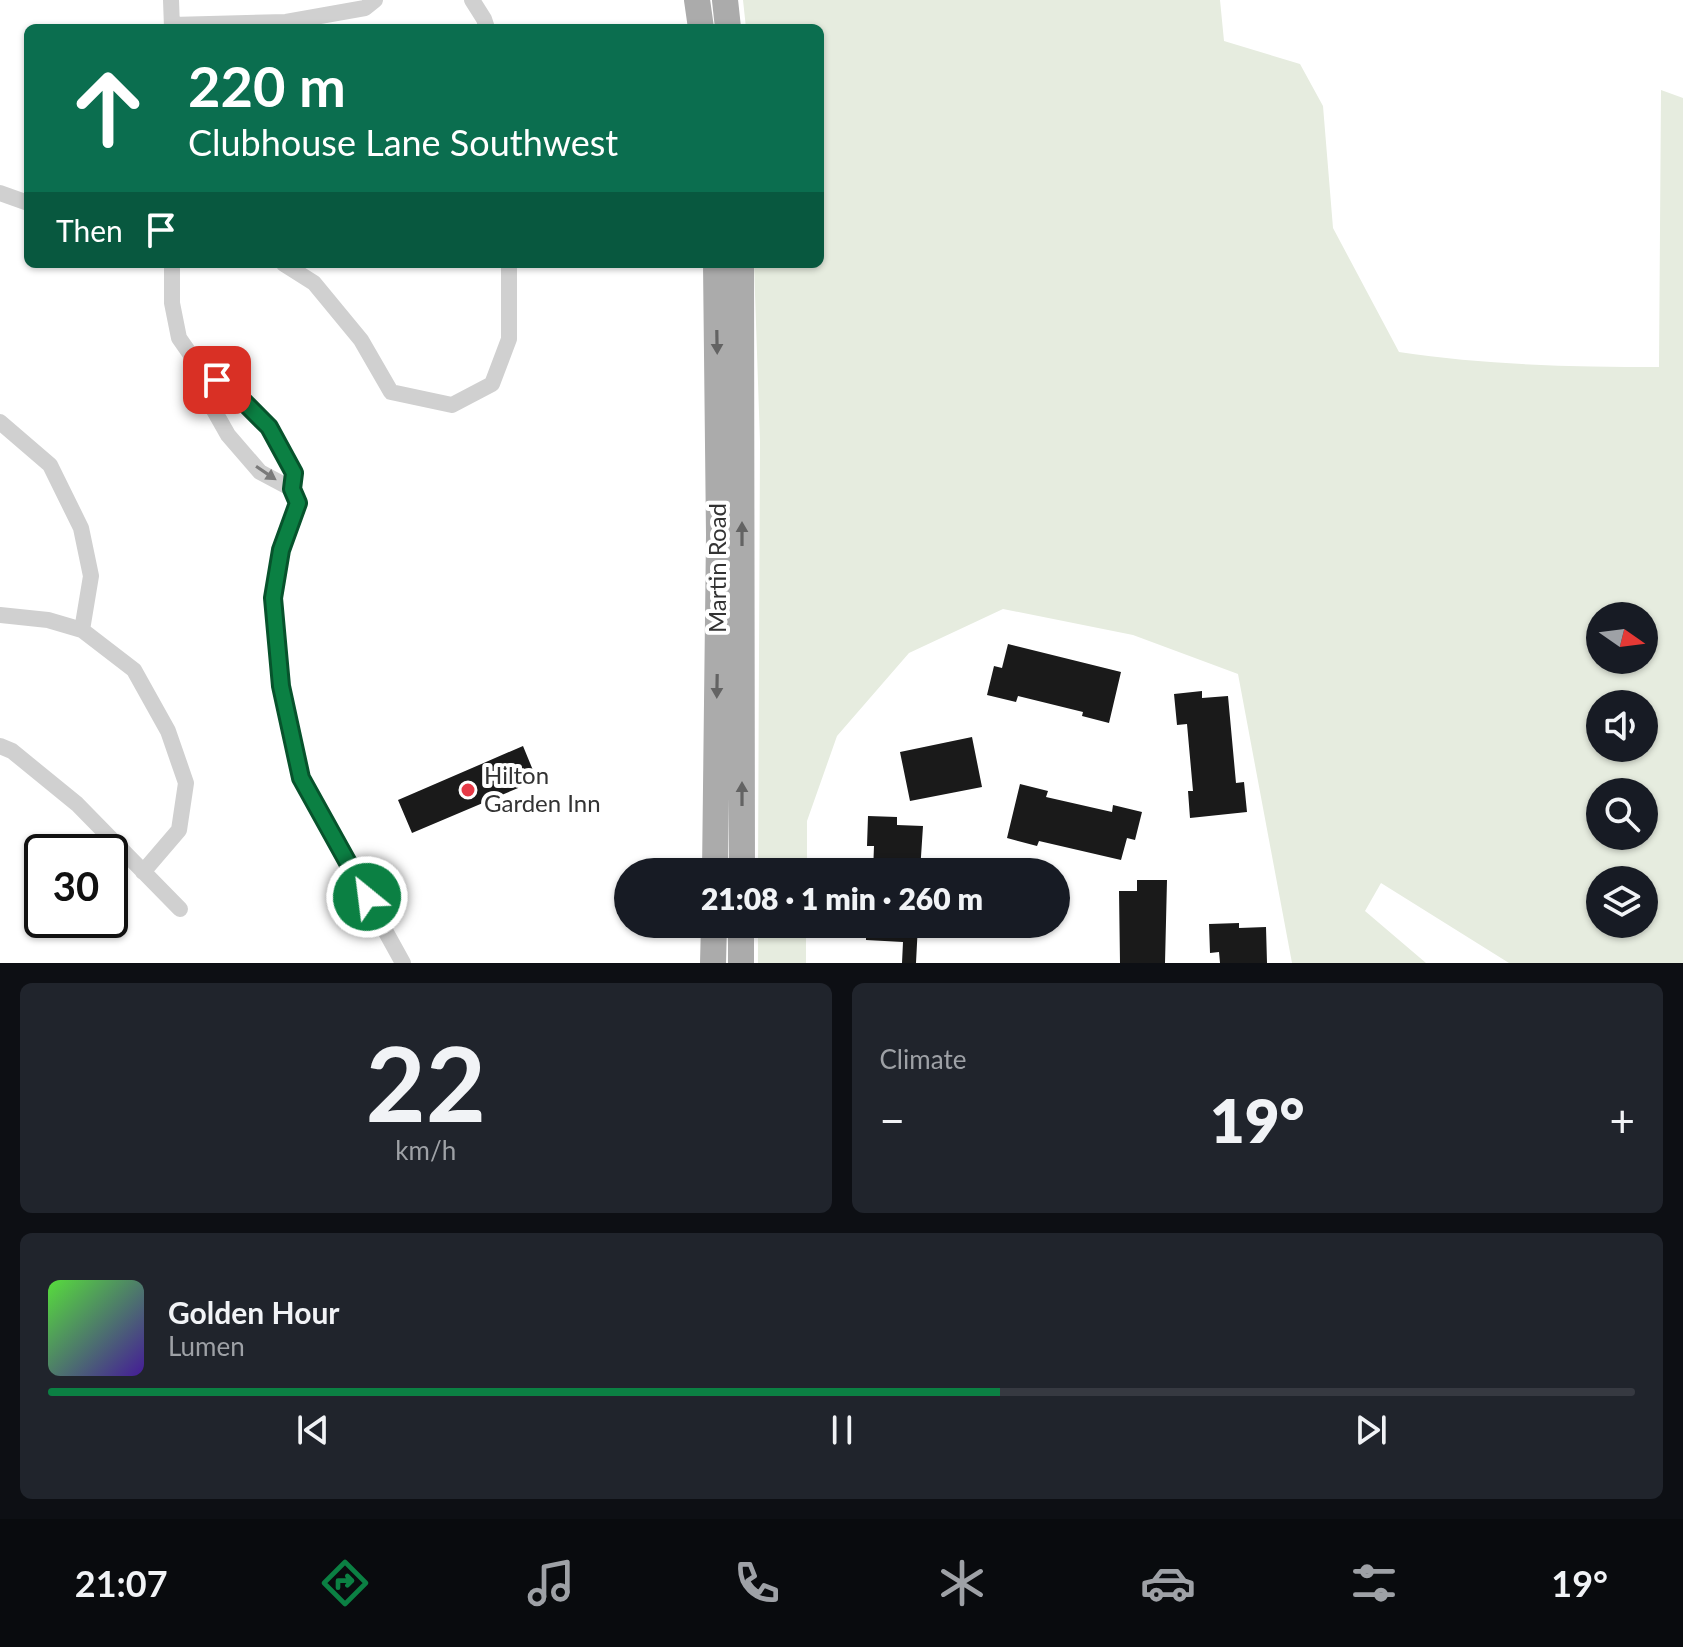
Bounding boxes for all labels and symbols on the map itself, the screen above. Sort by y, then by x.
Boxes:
one-way arrow [711,330,724,355]
pin [183,346,251,414]
one-way arrow [255,466,276,481]
street label: Martin Road [702,503,731,633]
one-way arrow [736,521,748,546]
north arrow [1586,602,1658,674]
one-way arrow [711,674,723,699]
place label: Hilton Garden Inn [484,760,601,817]
marker: Hilton Garden Inn [459,781,477,799]
one-way arrow [736,781,748,806]
speed limit sign: 30 [24,834,128,938]
position arrow [325,855,409,939]

